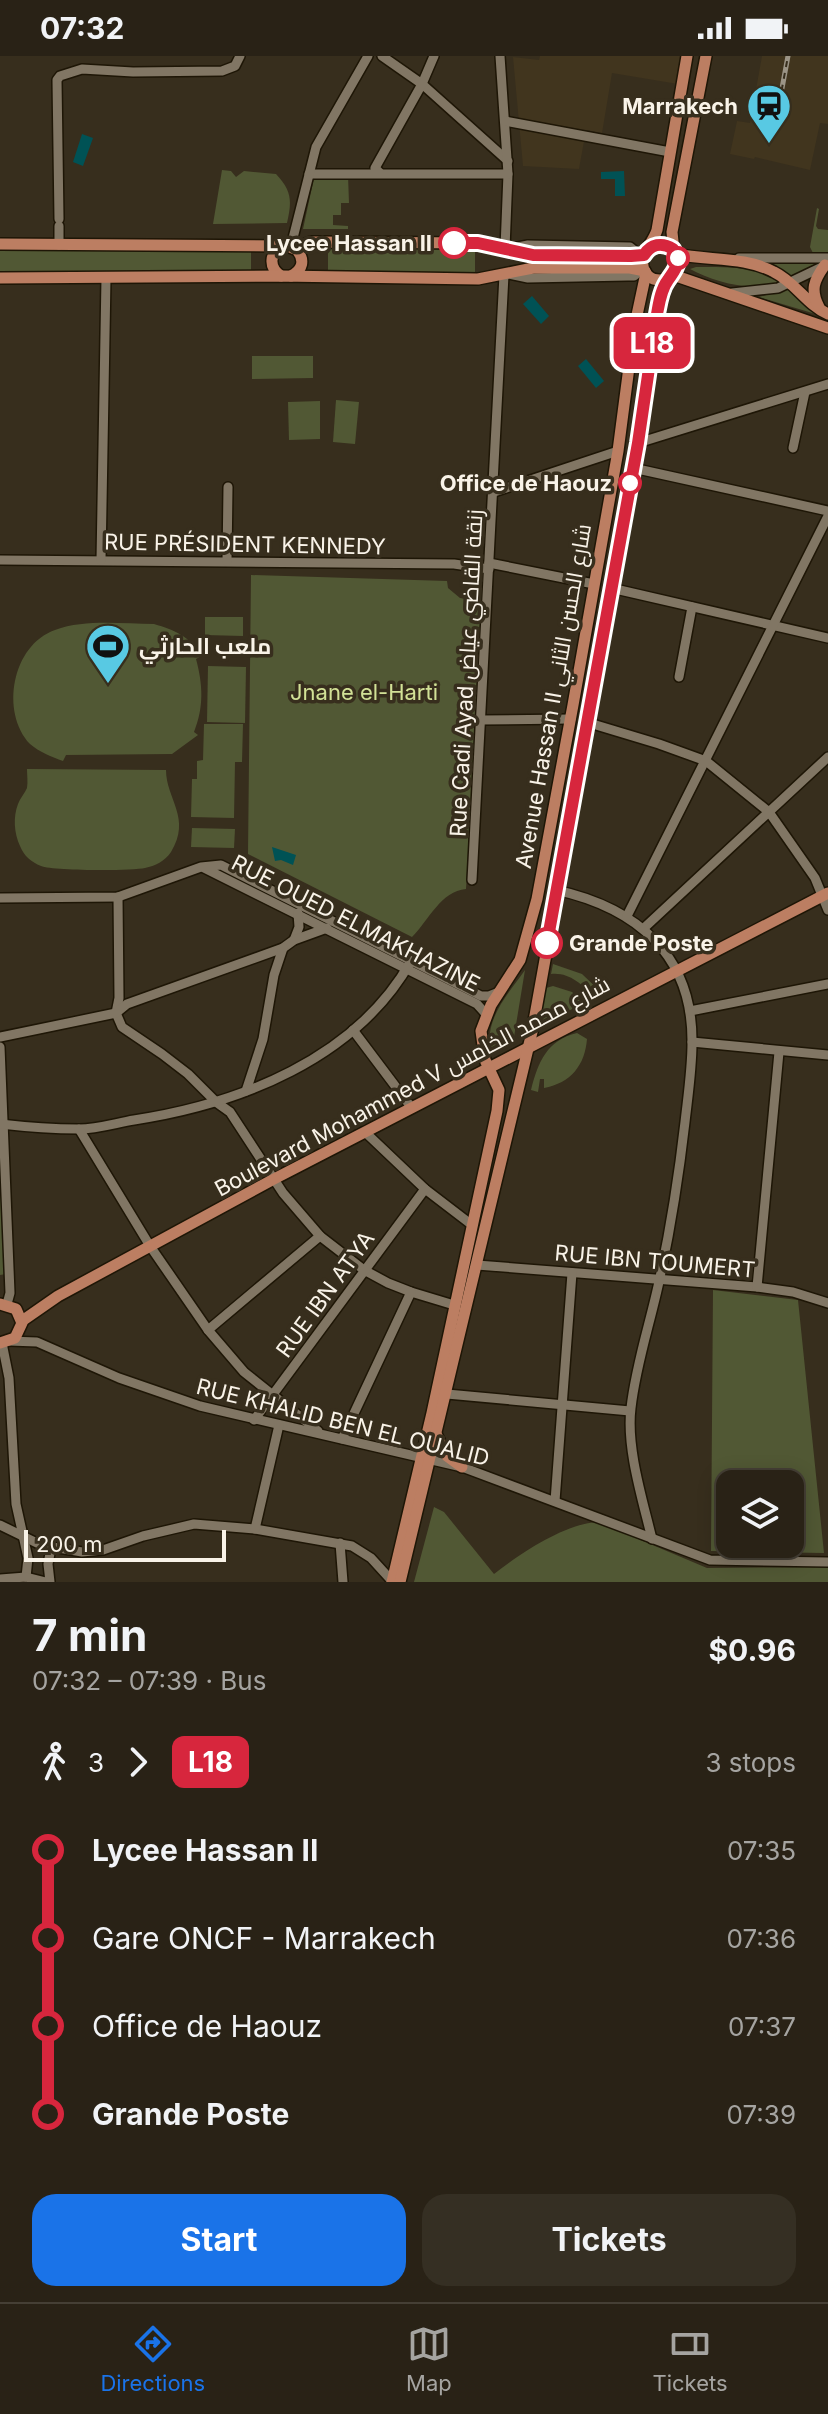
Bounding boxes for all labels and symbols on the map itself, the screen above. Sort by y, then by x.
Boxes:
station icon: Marrakech [745,82,793,145]
place label: Marrakech [622,93,738,119]
marker: Lycee Hassan II [439,228,469,258]
place label: Lycee Hassan II [266,230,432,256]
unlabelled marker [667,247,689,269]
line badge: L18 [606,317,698,369]
place label: Office de Haouz [440,470,612,496]
marker: Office de Haouz [619,472,641,494]
street label: Rue Cadi Ayad زنقة القاضي عياض [444,509,492,838]
street label: Avenue Hassan II شارع الحسن الثاني [510,522,600,871]
street label: RUE PRÉSIDENT KENNEDY [104,529,386,559]
sports icon: ملعب الحارثي [84,622,132,685]
place label: ملعب الحارثي [139,633,271,664]
park label: Jnane el-Harti [290,679,438,705]
street label: RUE OUED ELMAKHAZINE [228,849,484,997]
marker: Grande Poste [532,928,562,958]
place label: Grande Poste [569,930,714,956]
street label: Boulevard Mohammed V شارع محمد الخامس [210,970,615,1203]
street label: RUE IBN ATYA [271,1226,379,1362]
street label: RUE IBN TOUMERT [554,1239,756,1283]
street label: RUE KHALID BEN EL OUALID [194,1373,492,1471]
scale bar [24,1526,226,1562]

